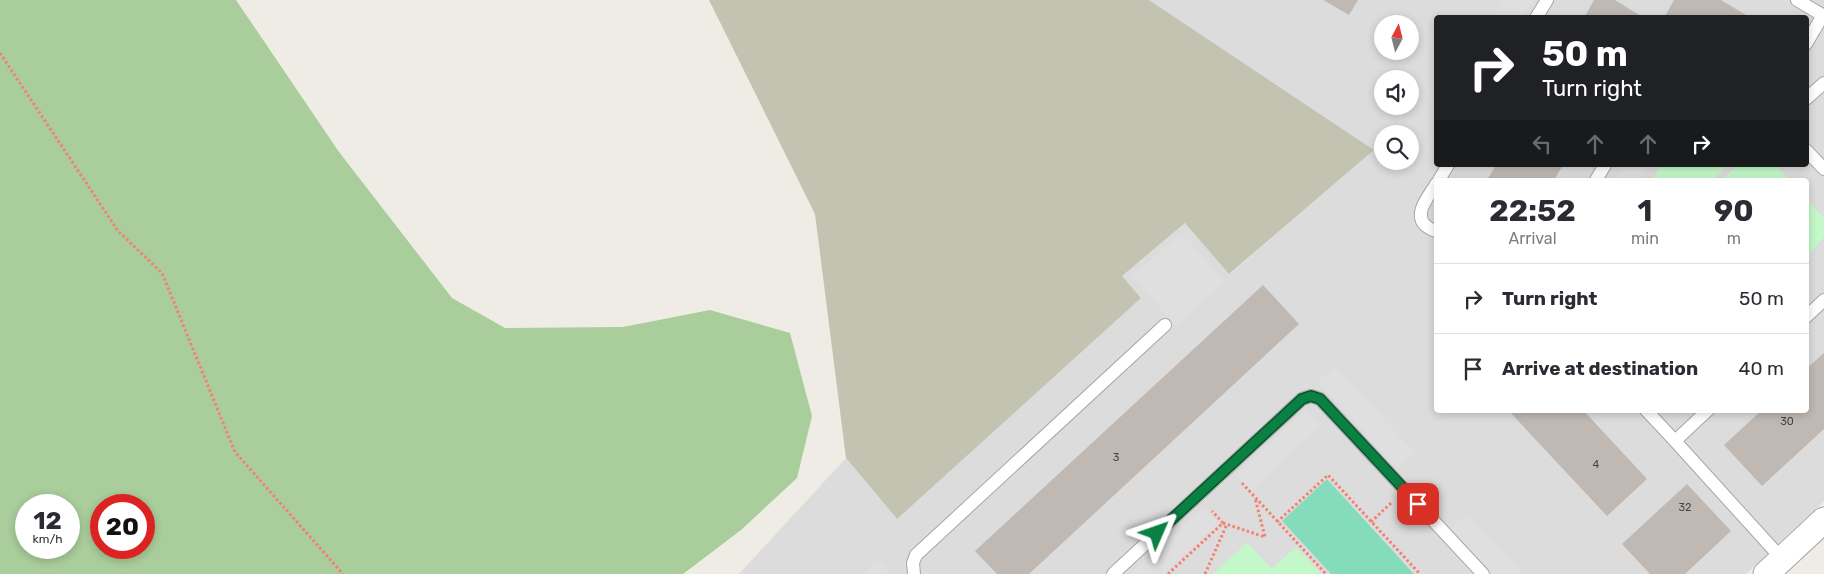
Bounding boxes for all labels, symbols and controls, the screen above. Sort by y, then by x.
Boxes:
north arrow [1374,15,1419,60]
map controls [1374,15,1419,170]
text: 50 m [1542,33,1628,75]
icon: right [1459,35,1524,100]
button: sound [1374,70,1419,115]
text: Turn right [1542,75,1642,102]
button: search [1374,125,1419,170]
icon: left [1528,130,1556,158]
icon: ahead [1581,130,1609,158]
icon: ahead [1634,130,1662,158]
icon: right [1687,130,1715,158]
text: 22:52 [1489,193,1576,229]
text: 1 [1638,193,1652,229]
text: 90 [1714,193,1754,229]
text: Arrival [1509,229,1557,248]
text: min [1631,229,1659,248]
text: m [1727,229,1741,248]
icon: right [1459,285,1487,313]
text: Turn right [1502,287,1597,310]
text: 50 m [1739,287,1784,310]
icon: arrive [1459,355,1487,383]
text: Arrive at destination [1502,357,1698,380]
text: 40 m [1739,357,1784,380]
house number: 30 [1780,415,1794,428]
house number: 3 [1113,451,1120,464]
house number: 4 [1593,458,1600,471]
pin [1397,483,1439,525]
icon: arrive [1404,490,1432,518]
speed limit sign: 20 [90,494,155,559]
house number: 32 [1678,501,1692,514]
text: 12 [33,506,62,535]
position arrow [1130,506,1182,558]
text: km/h [33,532,62,546]

